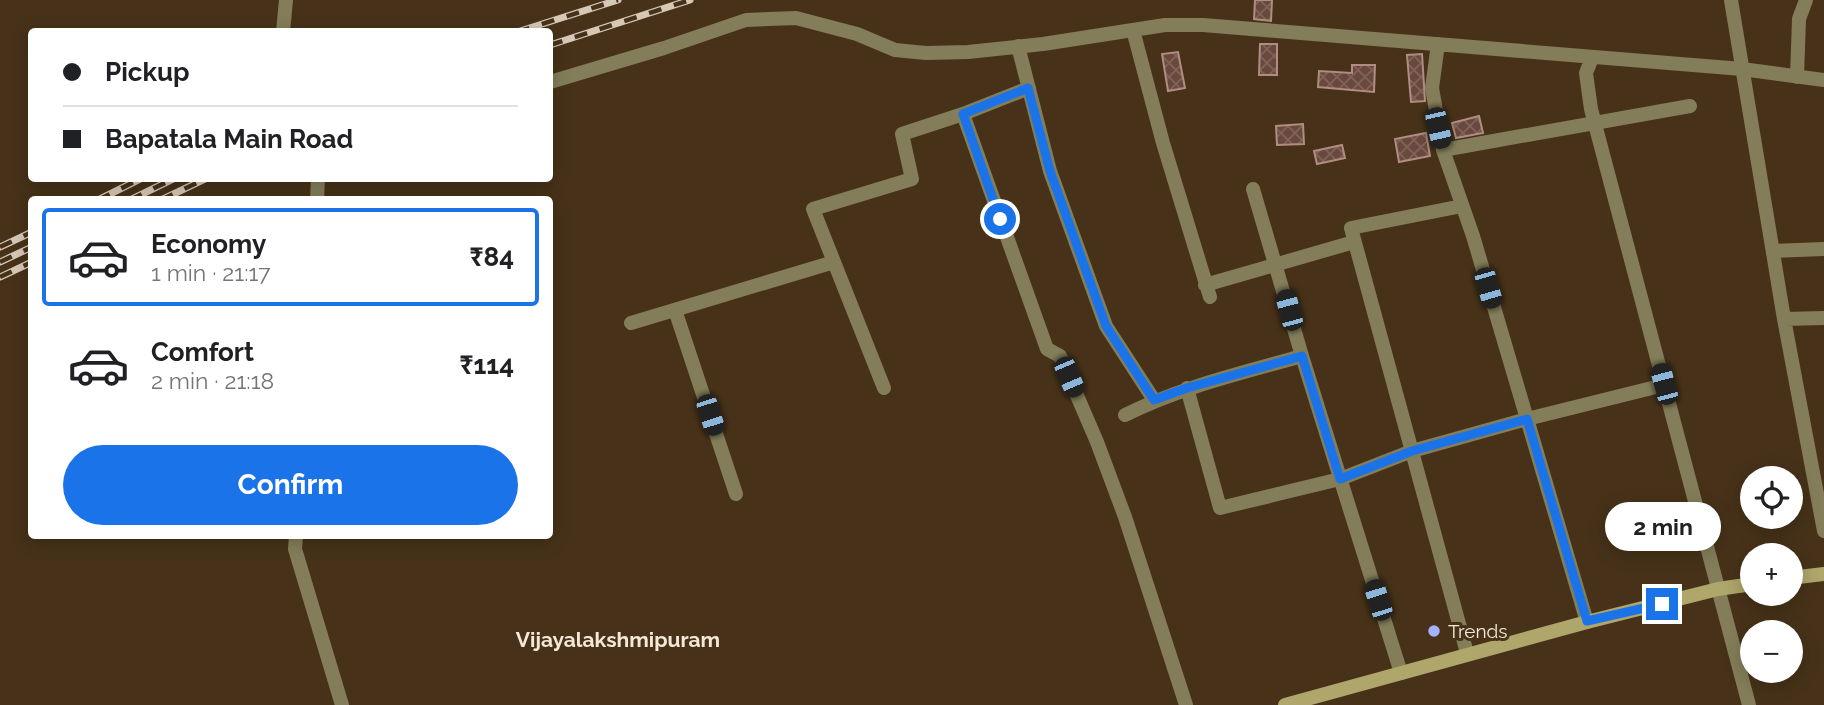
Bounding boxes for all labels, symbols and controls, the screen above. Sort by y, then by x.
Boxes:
text: Pickup [105,57,190,87]
car [1424,105,1453,151]
text: Bapatala Main Road [105,124,353,154]
route start [984,203,1016,235]
icon: car [67,226,130,289]
text: Economy [151,229,266,259]
text: ₹84 [470,242,514,272]
text: 1 min · 21:17 [151,259,271,286]
car [1473,265,1504,311]
car [1274,287,1305,333]
icon: car [67,334,130,397]
text: Comfort [151,337,254,367]
text: ₹114 [460,350,514,380]
car [1052,354,1087,400]
car [1649,361,1680,407]
text: 2 min · 21:18 [151,367,274,394]
car [694,392,727,438]
button: Confirm [63,445,518,525]
map controls [1740,466,1803,683]
button: locate [1740,466,1803,529]
callout: 2 min [1604,503,1720,552]
text: 2 min [1633,513,1693,540]
button: + [1740,543,1803,606]
car [1362,577,1395,623]
route end [1646,588,1678,620]
place label: Trends [1448,620,1507,642]
button: − [1740,620,1803,683]
marker: Trends [1426,623,1442,639]
district label: Vijayalakshmipuram [516,627,720,652]

